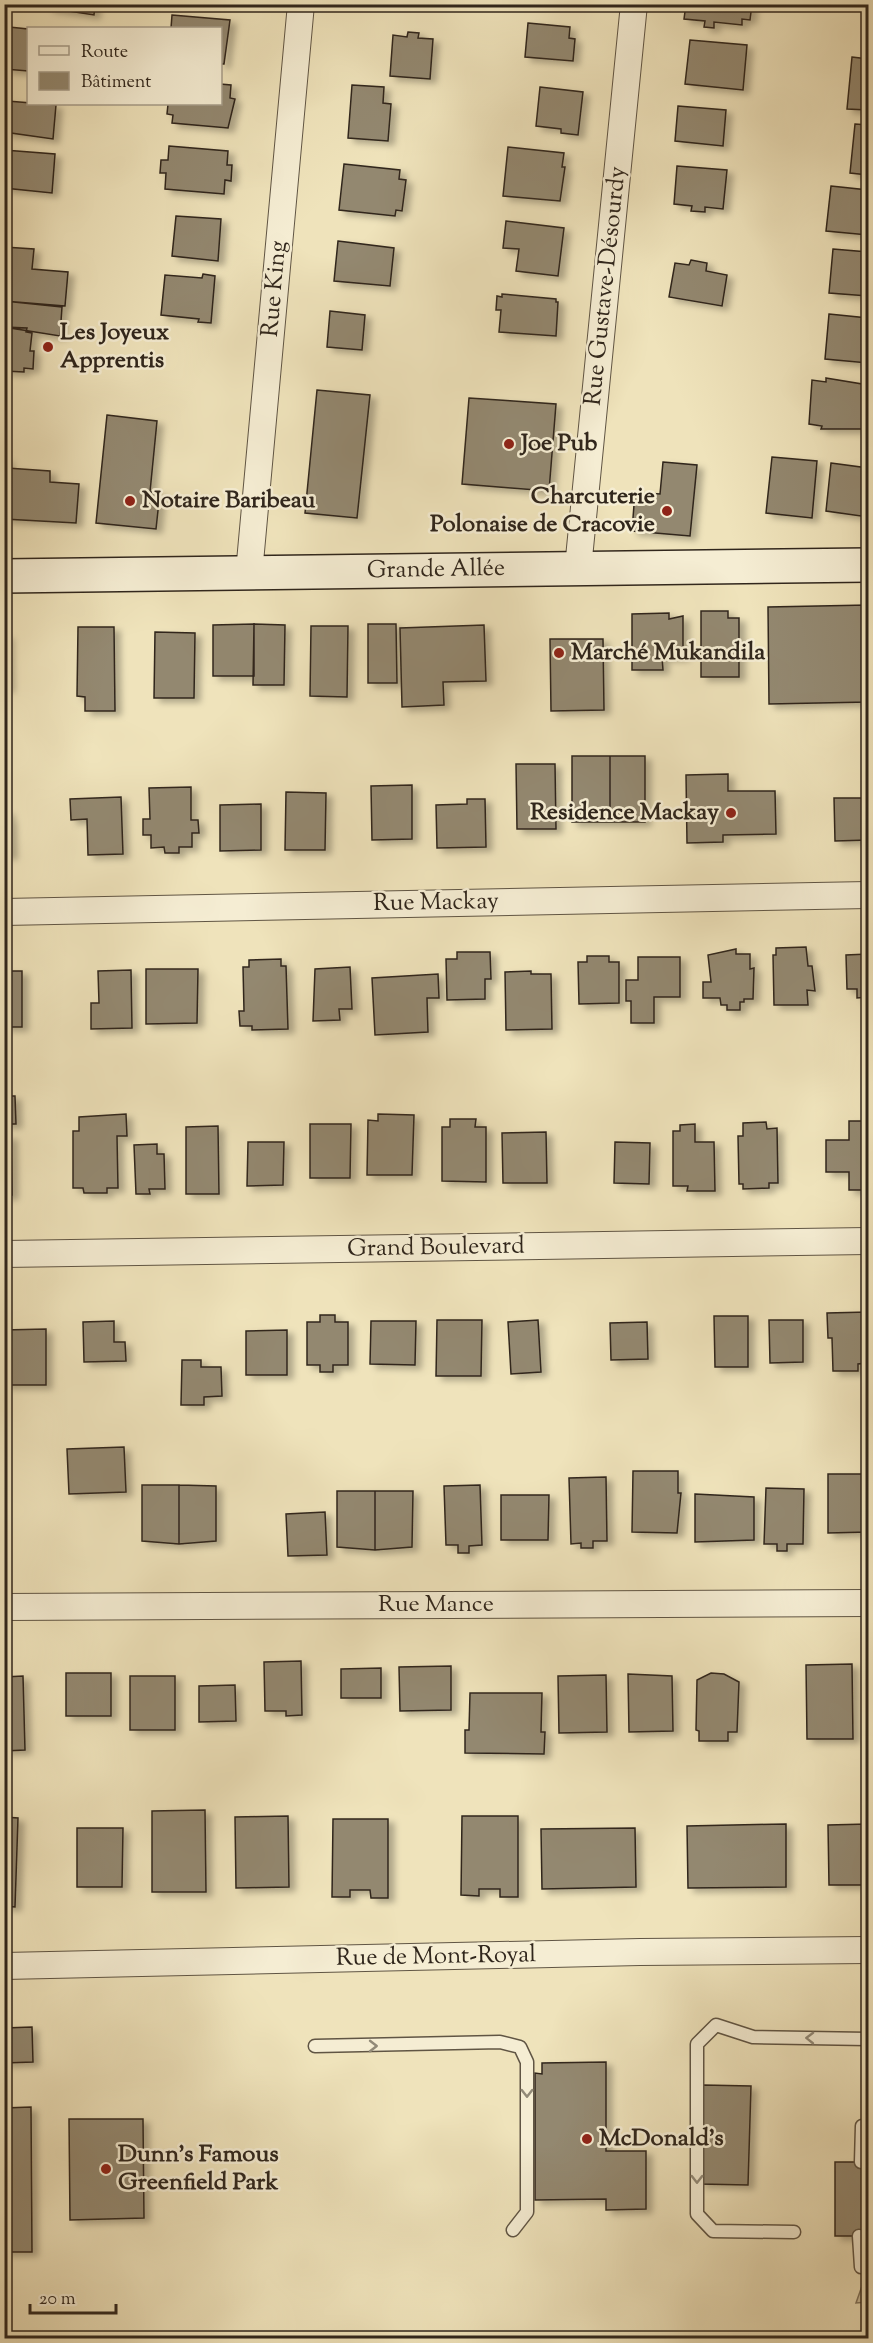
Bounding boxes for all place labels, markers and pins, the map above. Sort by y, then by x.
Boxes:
place label: Les Joyeux Apprentis [60,316,169,378]
marker: Les Joyeux Apprentis [41,340,55,354]
place label: Joe Pub [519,427,597,461]
marker: Joe Pub [502,437,516,451]
place label: Charcuterie Polonaise de Cracovie [430,480,655,542]
place label: Notaire Baribeau [142,484,316,518]
marker: Notaire Baribeau [123,494,137,508]
marker: Charcuterie Polonaise de Cracovie [660,504,674,518]
place label: Marché Mukandila [571,636,766,670]
marker: Marché Mukandila [552,646,566,660]
place label: Residence Mackay [530,796,719,830]
marker: Residence Mackay [724,806,738,820]
place label: McDonald's [599,2122,724,2156]
marker: McDonald's [580,2132,594,2146]
place label: Dunn's Famous Greenfield Park [118,2138,279,2200]
marker: Dunn's Famous Greenfield Park [99,2162,113,2176]

